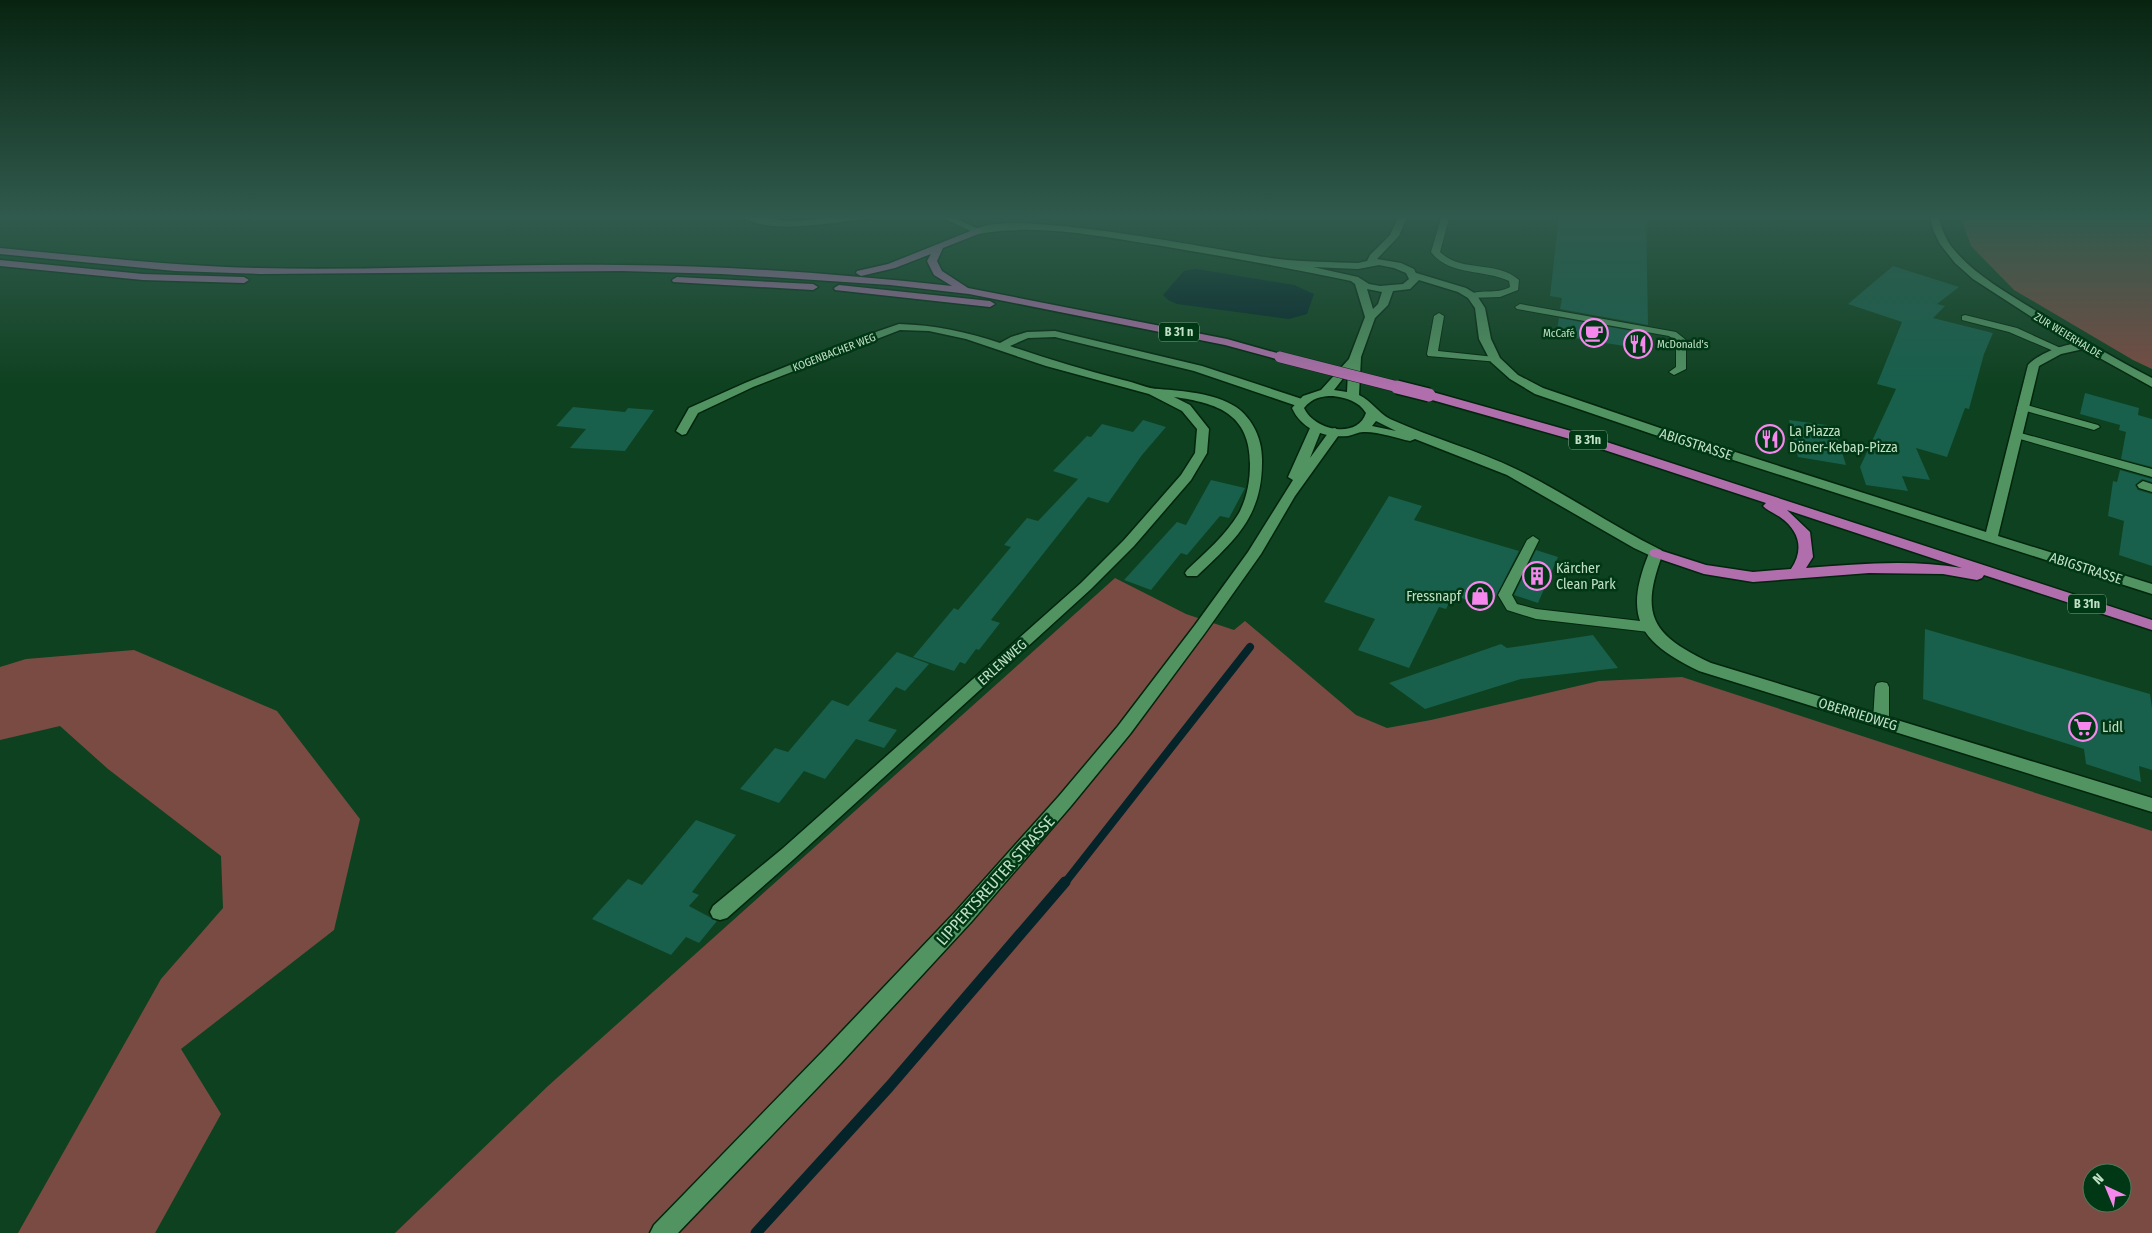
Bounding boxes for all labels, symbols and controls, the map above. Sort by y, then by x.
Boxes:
street label: ZUR WEIERHALDE [2032,310,2104,361]
cafe icon: McCafé [1579,318,1609,348]
road number: B 31 n [1159,322,1199,342]
place label: McCafé [1543,327,1575,340]
restaurant icon: McDonald's [1623,329,1653,359]
street label: KOGENBACHER WEG [791,331,878,374]
place label: McDonald's [1657,338,1709,351]
place label: La Piazza Döner-Kebap-Pizza [1789,423,1898,456]
restaurant icon: La Piazza Döner-Kebap-Pizza [1755,424,1785,454]
street label: ABIGSTRASSE [1657,425,1735,464]
road number: B 31n [1569,430,1607,450]
street label: ABIGSTRASSE [2047,549,2125,588]
place label: Kärcher Clean Park [1556,560,1616,593]
building icon: Kärcher Clean Park [1522,561,1552,591]
shop icon: Fressnapf [1465,581,1495,611]
place label: Fressnapf [1406,588,1463,605]
road number: B 31n [2068,594,2106,614]
street label: ERLENWEG [974,636,1030,689]
street label: OBERRIEDWEG [1816,694,1899,735]
supermarket icon: Lidl [2068,712,2098,742]
place label: Lidl [2102,719,2123,736]
street label: LIPPERTSREUTER STRASSE [932,812,1058,949]
north arrow [2082,1163,2132,1213]
text: N [2089,1170,2107,1188]

